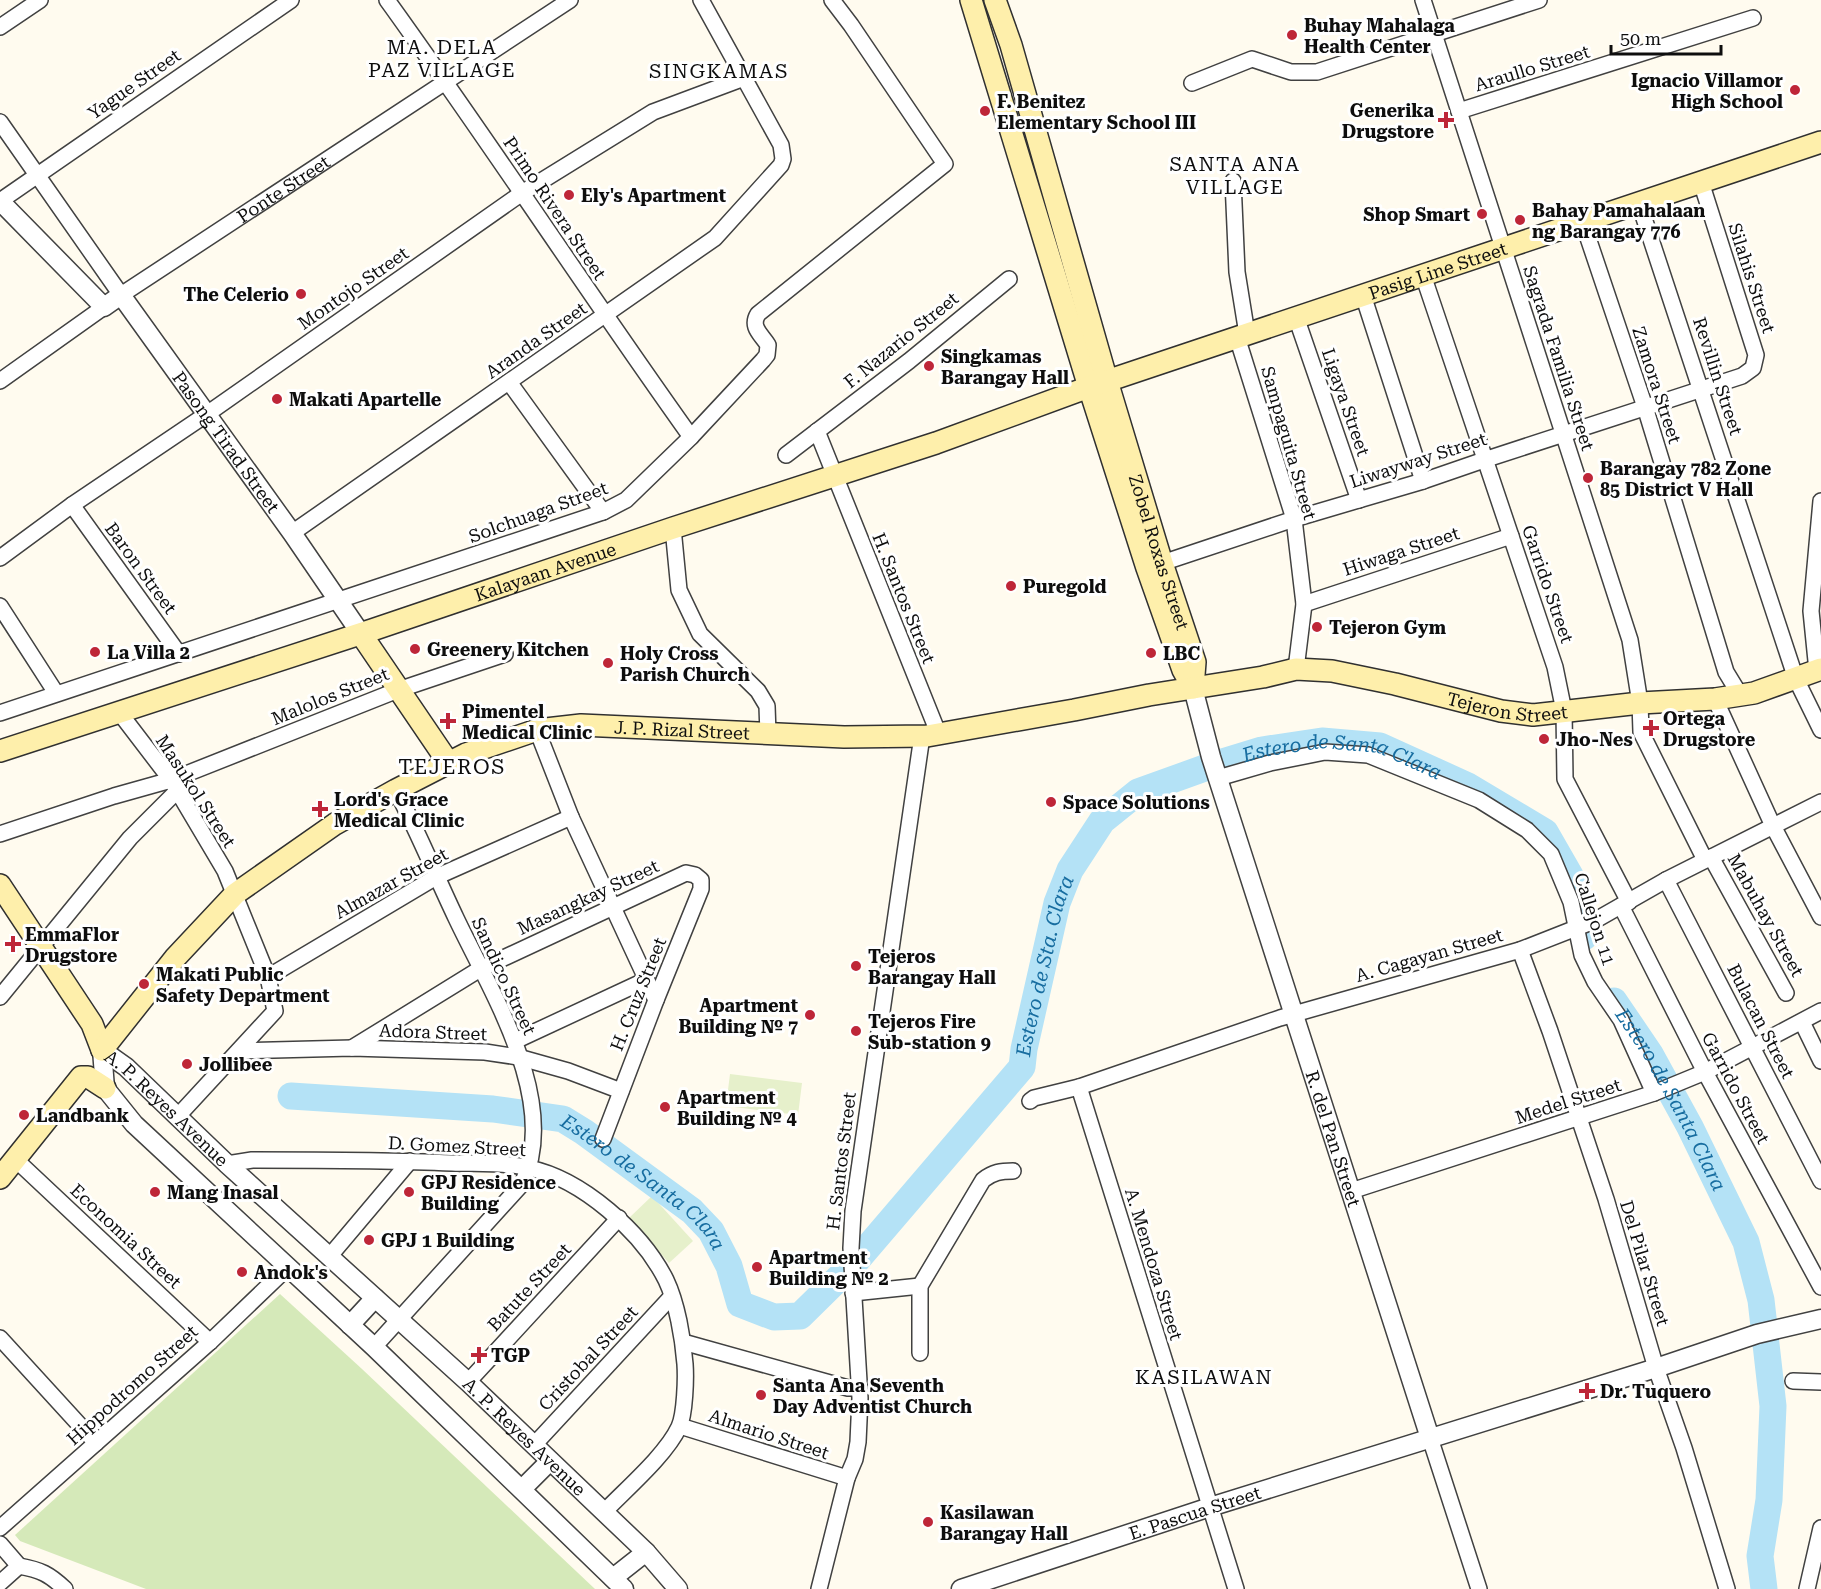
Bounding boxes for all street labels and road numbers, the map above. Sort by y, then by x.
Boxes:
street label: Araullo Street [1472,40,1592,95]
street label: Yague Street [84,44,185,124]
street label: Primo Rivera Street [499,132,611,284]
street label: Ponte Street [233,150,334,227]
street label: Silahis Street [1724,220,1780,336]
street label: Pasig Line Street [1366,237,1510,303]
street label: Montojo Street [294,242,412,334]
street label: Sagrada Familia Street [1519,263,1599,453]
street label: F. Nazario Street [840,287,963,392]
street label: Aranda Street [481,297,591,383]
street label: Revillin Street [1689,314,1747,438]
street label: Zamora Street [1628,324,1686,446]
street label: Ligaya Street [1318,345,1374,459]
street label: Sampaguita Street [1257,364,1321,522]
street label: Pasong Tirad Street [169,367,284,517]
street label: Liwayway Street [1347,428,1489,492]
street label: Zobel Roxas Street [1125,472,1194,633]
street label: Solchuaga Street [466,477,611,547]
street label: Baron Street [101,518,181,618]
street label: Hiwaga Street [1340,522,1462,580]
street label: Garrido Street [1518,522,1578,646]
street label: H. Santos Street [868,530,940,667]
street label: Kalayaan Avenue [472,538,619,605]
street label: Malolos Street [268,663,392,729]
street label: Tejeron Street [1445,687,1569,726]
street label: J. P. Rizal Street [614,716,750,743]
street label: Masukol Street [152,731,240,852]
street label: Almazar Street [331,843,452,923]
street label: Mabuhay Street [1724,850,1809,980]
street label: Masangkay Street [514,855,662,939]
street label: Callejon 11 [1570,870,1620,968]
street label: Sandico Street [468,914,541,1038]
street label: A. Cagayan Street [1353,924,1505,986]
street label: H. Cruz Street [606,934,670,1054]
street label: Bulacan Street [1723,960,1799,1082]
street label: Adora Street [379,1020,488,1044]
street label: Garrido Street [1698,1029,1774,1148]
street label: A. P. Reyes Avenue [101,1045,233,1171]
street label: R. del Pan Street [1302,1068,1365,1209]
street label: Medel Street [1512,1074,1624,1128]
street label: H. Santos Street [822,1090,860,1231]
street label: D. Gomez Street [387,1132,527,1160]
street label: Economia Street [66,1179,186,1293]
street label: A. Mendoza Street [1121,1185,1187,1343]
street label: Del Pilar Street [1616,1198,1674,1329]
street label: Batute Street [483,1239,575,1335]
street label: Cristobal Street [534,1301,642,1415]
street label: Hippodromo Street [62,1321,202,1449]
street label: A. P. Reyes Avenue [459,1373,591,1500]
street label: Almario Street [706,1405,832,1463]
street label: E. Pascua Street [1126,1481,1264,1544]

